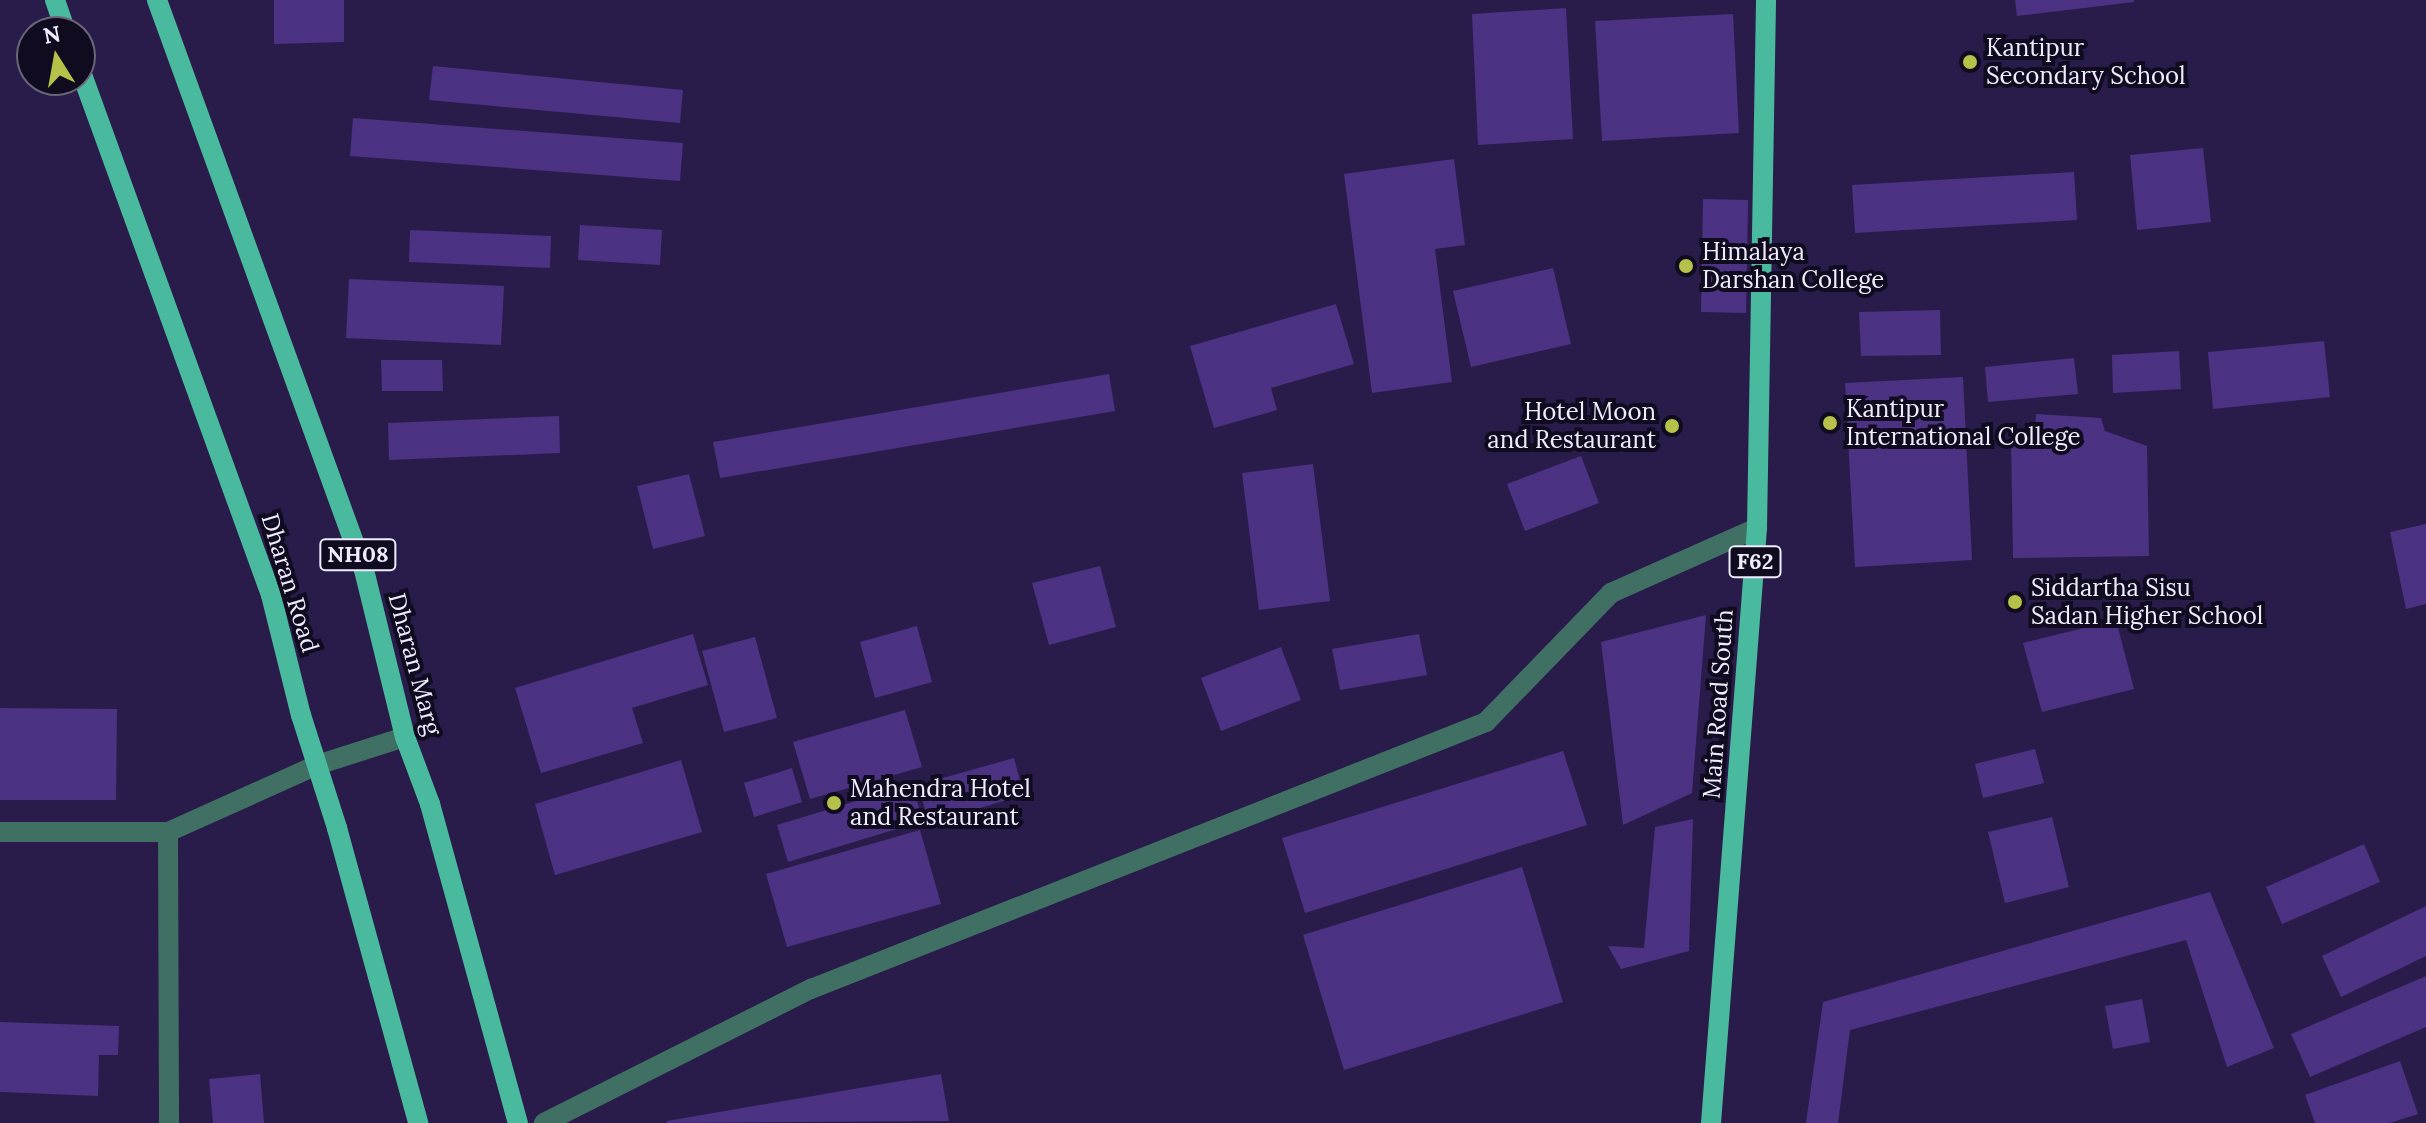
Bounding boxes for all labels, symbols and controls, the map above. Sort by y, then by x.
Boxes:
north arrow [16,16,96,96]
text: N [41,19,63,50]
place label: Kantipur Secondary School [1986,34,2186,90]
marker: Kantipur Secondary School [1961,53,1979,71]
place label: Himalaya Darshan College [1702,238,1884,294]
marker: Himalaya Darshan College [1677,257,1695,275]
place label: Kantipur International College [1846,395,2081,451]
place label: Hotel Moon and Restaurant [1487,398,1656,454]
marker: Kantipur International College [1821,414,1839,432]
marker: Hotel Moon and Restaurant [1663,417,1681,435]
street label: Dharan Road [255,510,325,656]
road number: NH08 [318,537,398,573]
road number: F62 [1727,544,1783,580]
place label: Siddartha Sisu Sadan Higher School [2031,574,2263,630]
street label: Dharan Marg [382,590,448,738]
marker: Siddartha Sisu Sadan Higher School [2006,593,2024,611]
street label: Main Road South [1697,608,1739,800]
place label: Mahendra Hotel and Restaurant [850,775,1031,831]
marker: Mahendra Hotel and Restaurant [825,794,843,812]

